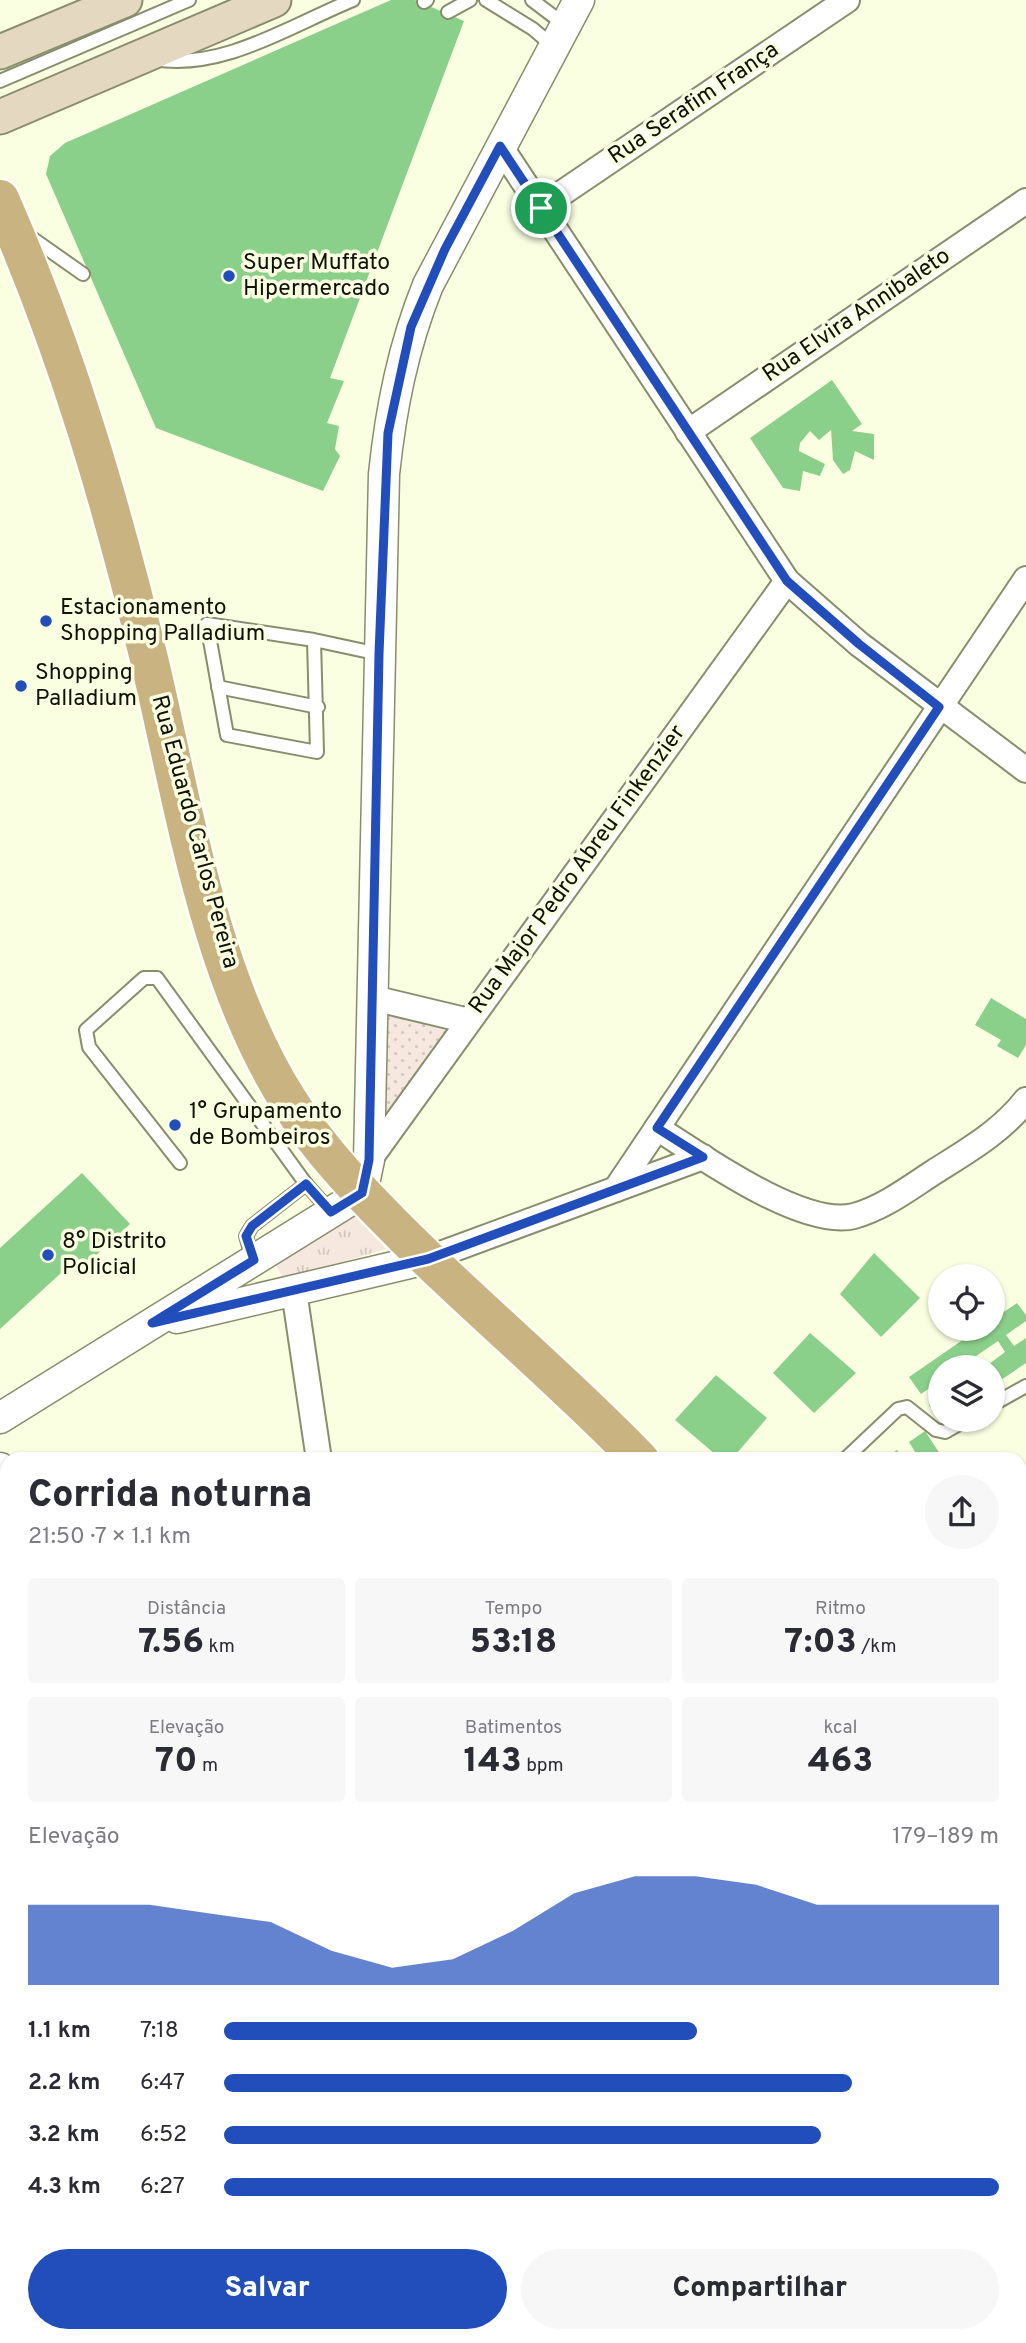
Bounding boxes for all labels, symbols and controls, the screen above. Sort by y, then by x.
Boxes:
street label: Rua Serafim França [603,36,785,172]
pin [511,178,571,238]
icon: arrive [522,189,560,227]
street label: Rua Elvira Annibaleto [757,242,957,390]
place label: Super Muffato Hipermercado [243,249,390,304]
marker: Super Muffato Hipermercado [221,268,237,284]
place label: Estacionamento Shopping Palladium [60,594,265,649]
marker: Estacionamento Shopping Palladium [38,613,54,629]
place label: Shopping Palladium [35,659,137,714]
marker: Shopping Palladium [13,678,29,694]
street label: Rua Eduardo Carlos Pereira [144,692,244,972]
street label: Rua Major Pedro Abreu Finkenzier [463,720,693,1020]
place label: 1° Grupamento de Bombeiros [189,1098,342,1153]
marker: 1° Grupamento de Bombeiros [167,1117,183,1133]
place label: 8° Distrito Policial [62,1228,167,1283]
marker: 8° Distrito Policial [40,1247,56,1263]
map controls [928,1264,1005,1432]
button: locate [928,1264,1005,1341]
button: layers [928,1355,1005,1432]
text: Corrida noturna [28,1472,312,1521]
button: share [925,1475,999,1549]
text: 21:50 · 7 × 1.1 km [28,1523,191,1552]
text: Distância [147,1597,226,1621]
text: Tempo [485,1597,542,1621]
text: Ritmo [815,1597,866,1621]
text: 7.56 [138,1621,204,1665]
text: 53:18 [470,1621,557,1665]
text: 7:03 [784,1621,857,1665]
text: km [204,1635,235,1659]
text: /km [857,1635,897,1659]
text: Elevação [149,1716,224,1740]
text: Batimentos [465,1716,562,1740]
text: kcal [824,1716,857,1740]
text: 70 [155,1740,198,1784]
text: 143 [463,1740,522,1784]
text: 463 [808,1740,873,1784]
text: m [198,1754,218,1778]
text: bpm [522,1754,564,1778]
text: Elevação [28,1823,120,1852]
text: 179–189 m [892,1823,999,1852]
text: 1.1 km [28,2017,91,2046]
text: 7:18 [140,2017,179,2046]
text: 2.2 km [28,2069,101,2098]
text: 6:47 [140,2069,185,2098]
text: 3.2 km [28,2121,100,2150]
text: 6:52 [140,2121,187,2150]
text: 4.3 km [28,2173,101,2202]
text: 6:27 [140,2173,185,2202]
button: Salvar [28,2249,507,2329]
button: Compartilhar [521,2249,999,2329]

